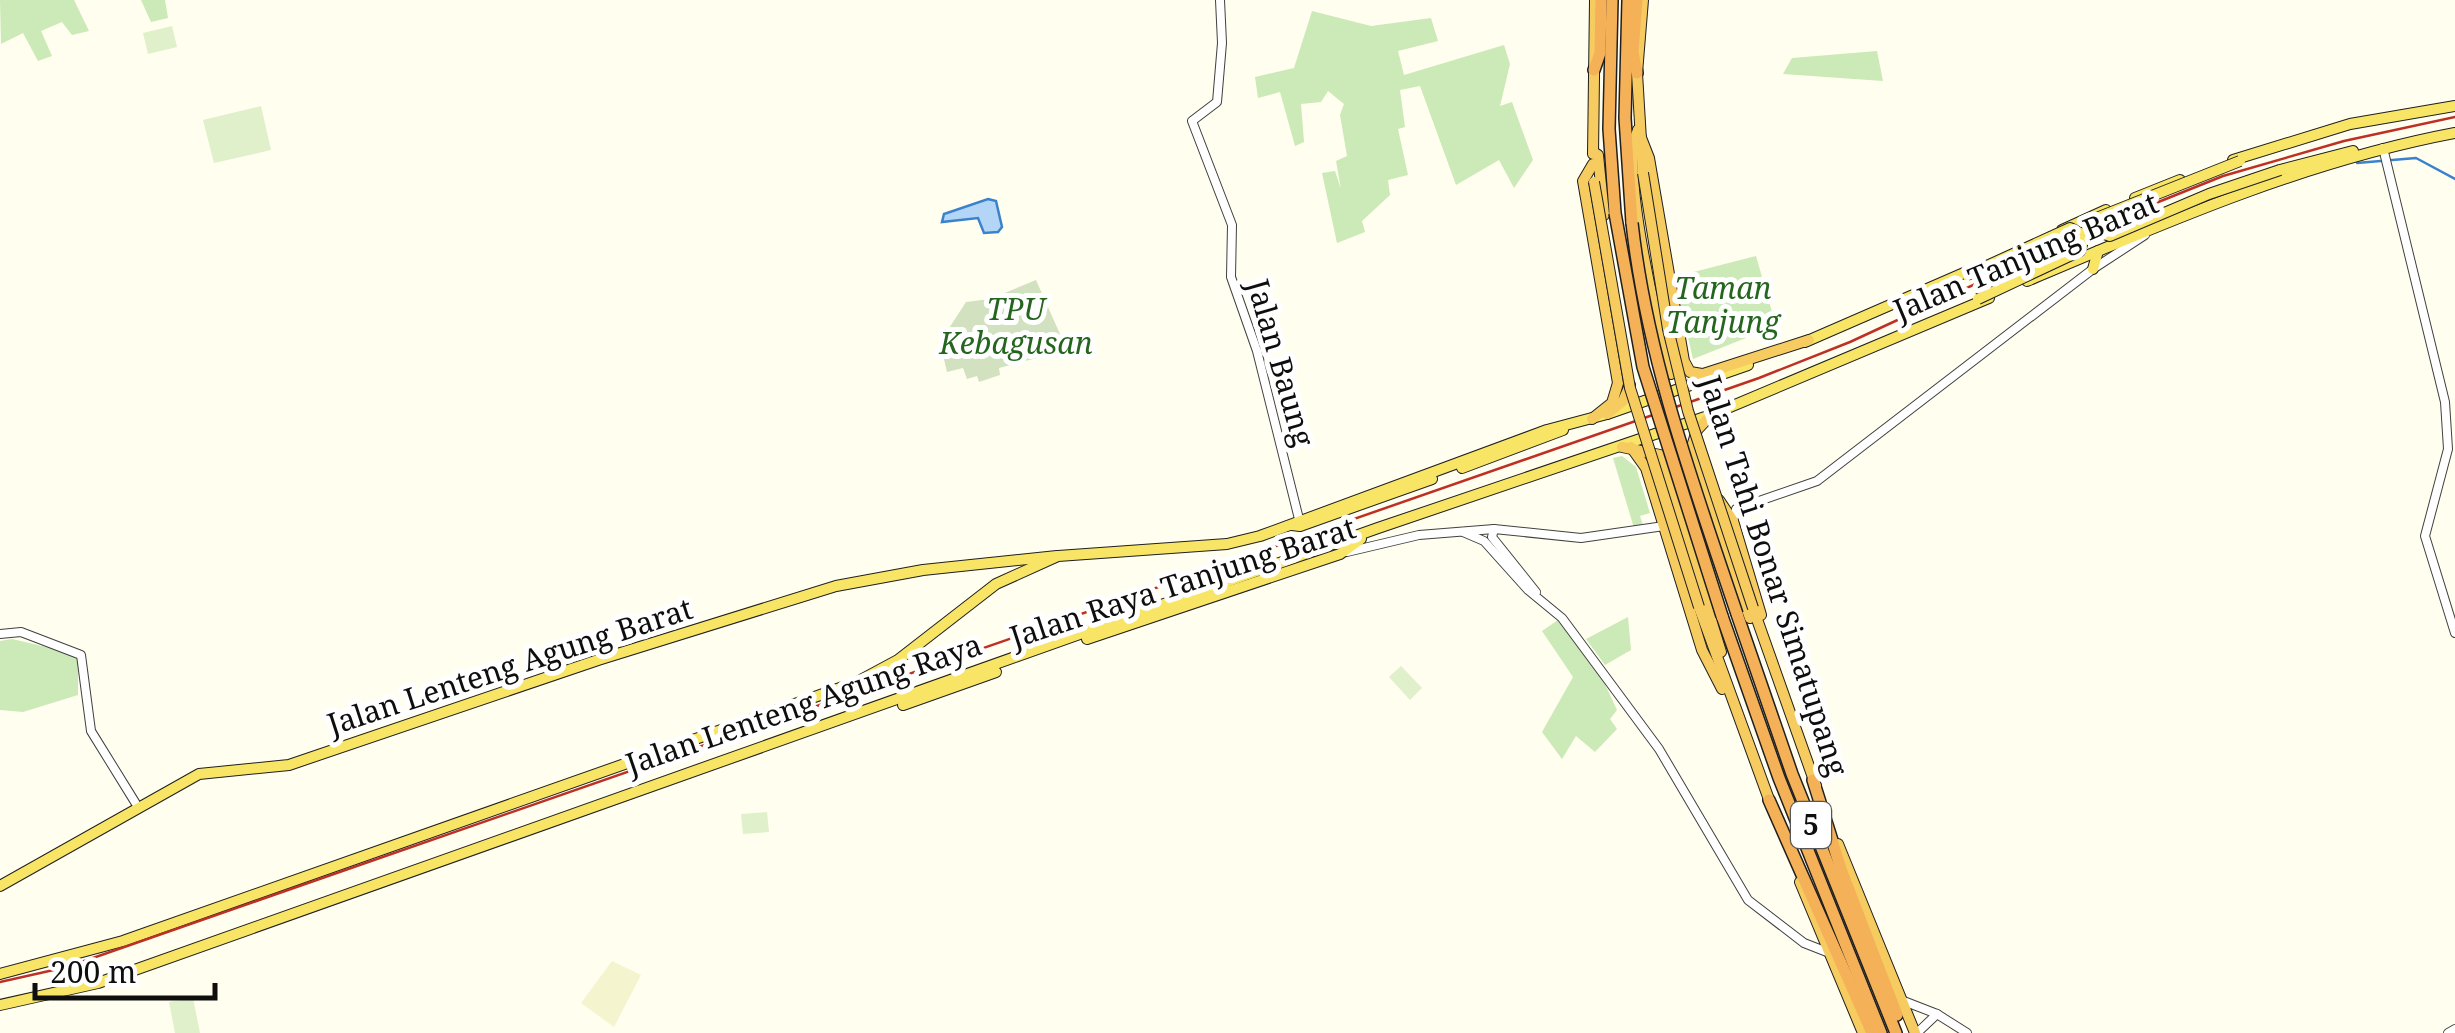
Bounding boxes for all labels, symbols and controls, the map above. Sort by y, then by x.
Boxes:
street label: Jalan Tanjung Barat [1886,181,2164,330]
park label: Taman Tanjung [1666,267,1781,342]
street label: Jalan Baung [1238,273,1325,451]
park label: TPU Kebagusan [938,288,1093,363]
street label: Jalan Tahi Bonar Simatupang [1690,369,1859,781]
street label: Jalan Raya Tanjung Barat [1004,506,1361,657]
street label: Jalan Lenteng Agung Barat [321,587,697,744]
street label: Jalan Lenteng Agung Raya [619,623,987,784]
road number: 5 [1791,802,1831,848]
scale bar [35,938,215,1000]
text: 200 m [50,951,136,992]

